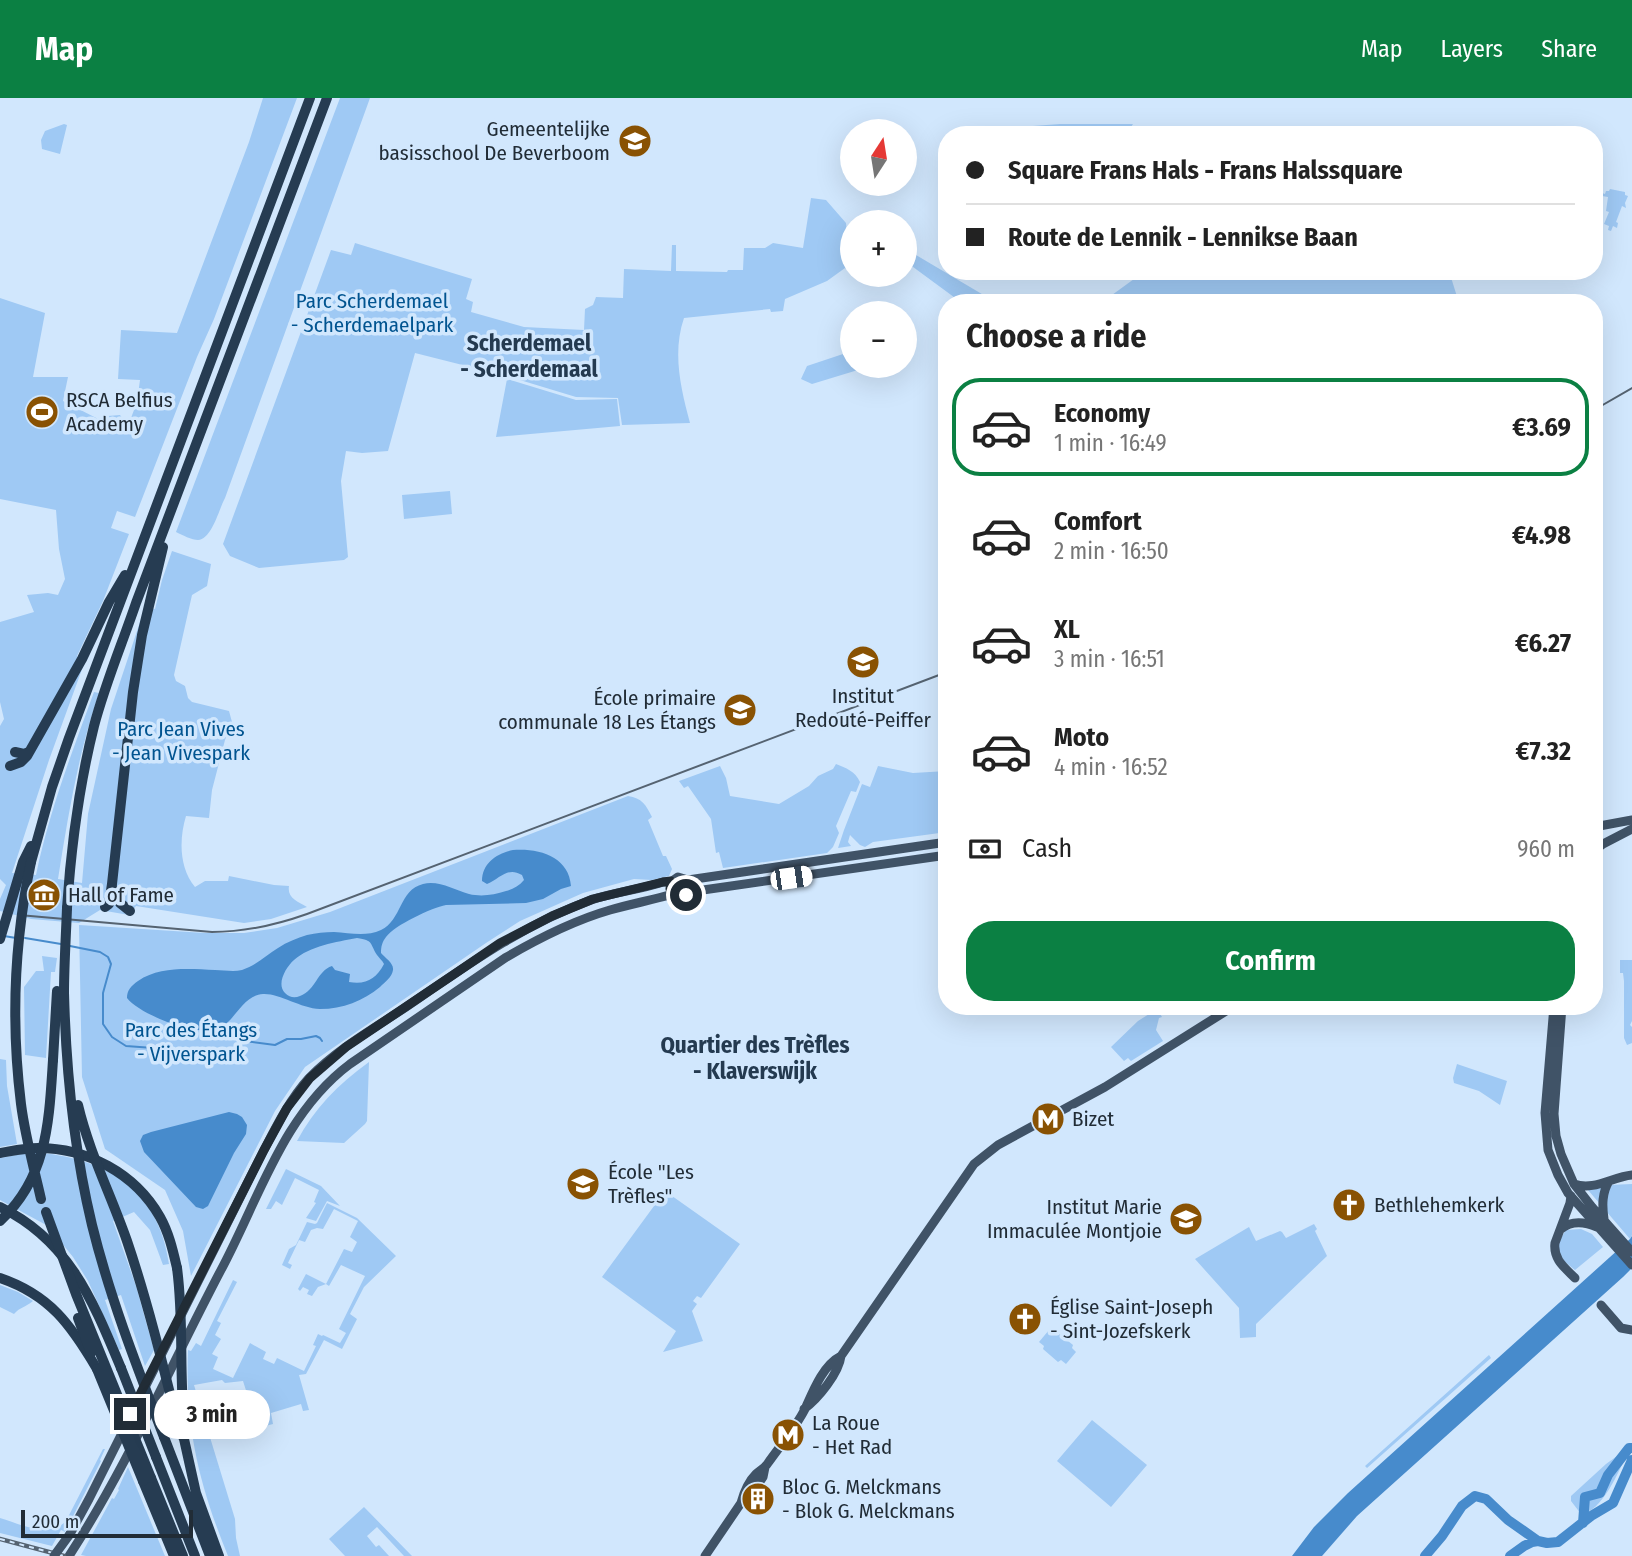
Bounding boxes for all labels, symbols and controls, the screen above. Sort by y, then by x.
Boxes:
text: Map [35,29,93,69]
text: Map [1361,35,1403,63]
text: Layers [1441,35,1503,63]
text: Share [1541,35,1597,63]
place label: Gemeentelijke basisschool De Beverboom [379,116,610,166]
north arrow [840,119,917,196]
map controls [840,119,917,378]
school or university icon: Gemeentelijke basisschool De Beverboom [616,122,654,160]
text: Square Frans Hals - Frans Halssquare [1008,155,1403,186]
button: + [840,210,917,287]
text: Route de Lennik - Lennikse Baan [1008,222,1358,253]
park label: Parc Scherdemael - Scherdemaelpark [291,288,454,338]
button: − [840,301,917,378]
text: Choose a ride [966,317,1147,355]
district label: Scherdemael - Scherdemaal [460,329,598,383]
place label: RSCA Belfius Academy [66,387,173,437]
sports icon: RSCA Belfius Academy [23,393,61,431]
icon: car [970,396,1033,459]
text: Economy [1054,398,1150,429]
text: €3.69 [1512,412,1571,443]
text: 1 min · 16:49 [1054,429,1167,457]
icon: car [970,504,1033,567]
text: Comfort [1054,506,1142,537]
text: €4.98 [1512,520,1571,551]
text: 2 min · 16:50 [1054,537,1169,565]
icon: car [970,612,1033,675]
text: XL [1054,614,1080,645]
text: €6.27 [1515,628,1571,659]
school or university icon: Institut Redouté-Peiffer [844,643,882,681]
text: 3 min · 16:51 [1054,645,1165,673]
place label: Institut Redouté-Peiffer [795,683,932,733]
place label: École primaire communale 18 Les Étangs [498,685,716,735]
school or university icon: École primaire communale 18 Les Étangs [721,691,759,729]
park label: Parc Jean Vives - Jean Vivespark [112,716,250,766]
icon: car [970,720,1033,783]
text: Moto [1054,722,1109,753]
text: €7.32 [1515,736,1571,767]
text: 4 min · 16:52 [1054,753,1168,781]
icon: cash [966,830,1004,868]
text: Cash [1022,833,1072,864]
text: 960 m [1517,835,1575,863]
car [769,865,814,891]
museum icon: Hall of Fame [25,876,63,914]
route start [670,879,702,911]
place label: Hall of Fame [68,882,174,908]
button: Confirm [966,921,1575,1001]
park label: Parc des Étangs - Vijverspark [125,1017,257,1067]
district label: Quartier des Trèfles - Klaverswijk [660,1031,850,1085]
metro station icon: Bizet [1029,1100,1067,1138]
place label: Bizet [1072,1106,1114,1132]
place label: École "Les Trèfles" [608,1159,694,1209]
school or university icon: École "Les Trèfles" [564,1165,602,1203]
church icon: Bethlehemkerk [1330,1186,1368,1224]
place label: Bethlehemkerk [1374,1192,1504,1218]
place label: Institut Marie Immaculée Montjoie [987,1194,1162,1244]
school or university icon: Institut Marie Immaculée Montjoie [1167,1200,1205,1238]
place label: Église Saint-Joseph - Sint-Jozefskerk [1050,1294,1213,1344]
church icon: Église Saint-Joseph - Sint-Jozefskerk [1006,1300,1044,1338]
callout: 3 min [154,1390,270,1438]
route end [114,1398,146,1430]
text: 3 min [186,1400,238,1428]
place label: La Roue - Het Rad [812,1410,892,1460]
metro station icon: La Roue - Het Rad [769,1416,807,1454]
place label: Bloc G. Melckmans - Blok G. Melckmans [782,1474,955,1524]
building icon: Bloc G. Melckmans - Blok G. Melckmans [739,1480,777,1518]
scale bar [21,1507,192,1539]
text: 200 m [32,1510,79,1533]

